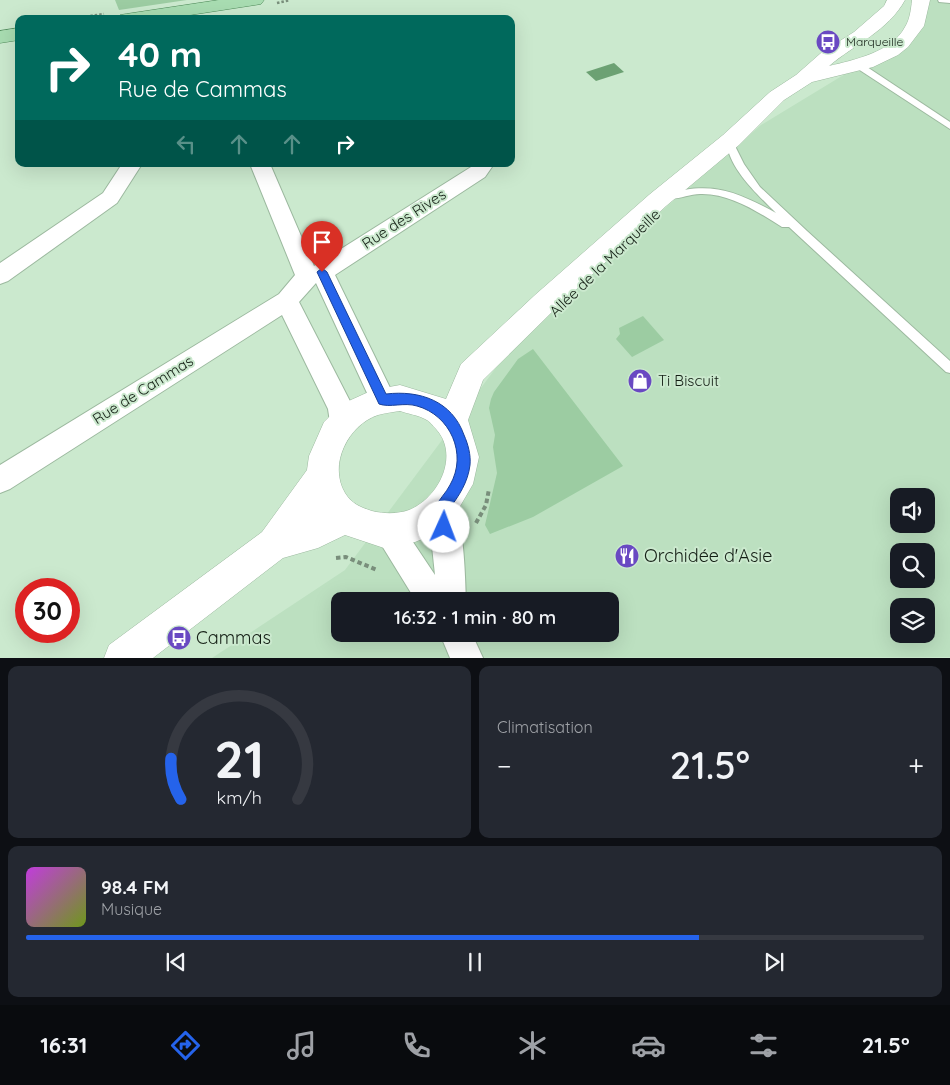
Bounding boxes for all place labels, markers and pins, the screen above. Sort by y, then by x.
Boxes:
bus stop icon: Marqueille [815,29,841,55]
place label: Marqueille [846,34,903,49]
pin [301,221,343,272]
shop icon: Ti Biscuit [627,368,653,394]
place label: Ti Biscuit [658,371,719,390]
restaurant icon: Orchidée d'Asie [614,543,640,569]
place label: Orchidée d'Asie [644,544,772,567]
bus stop icon: Cammas [166,625,192,651]
place label: Cammas [196,626,271,649]

